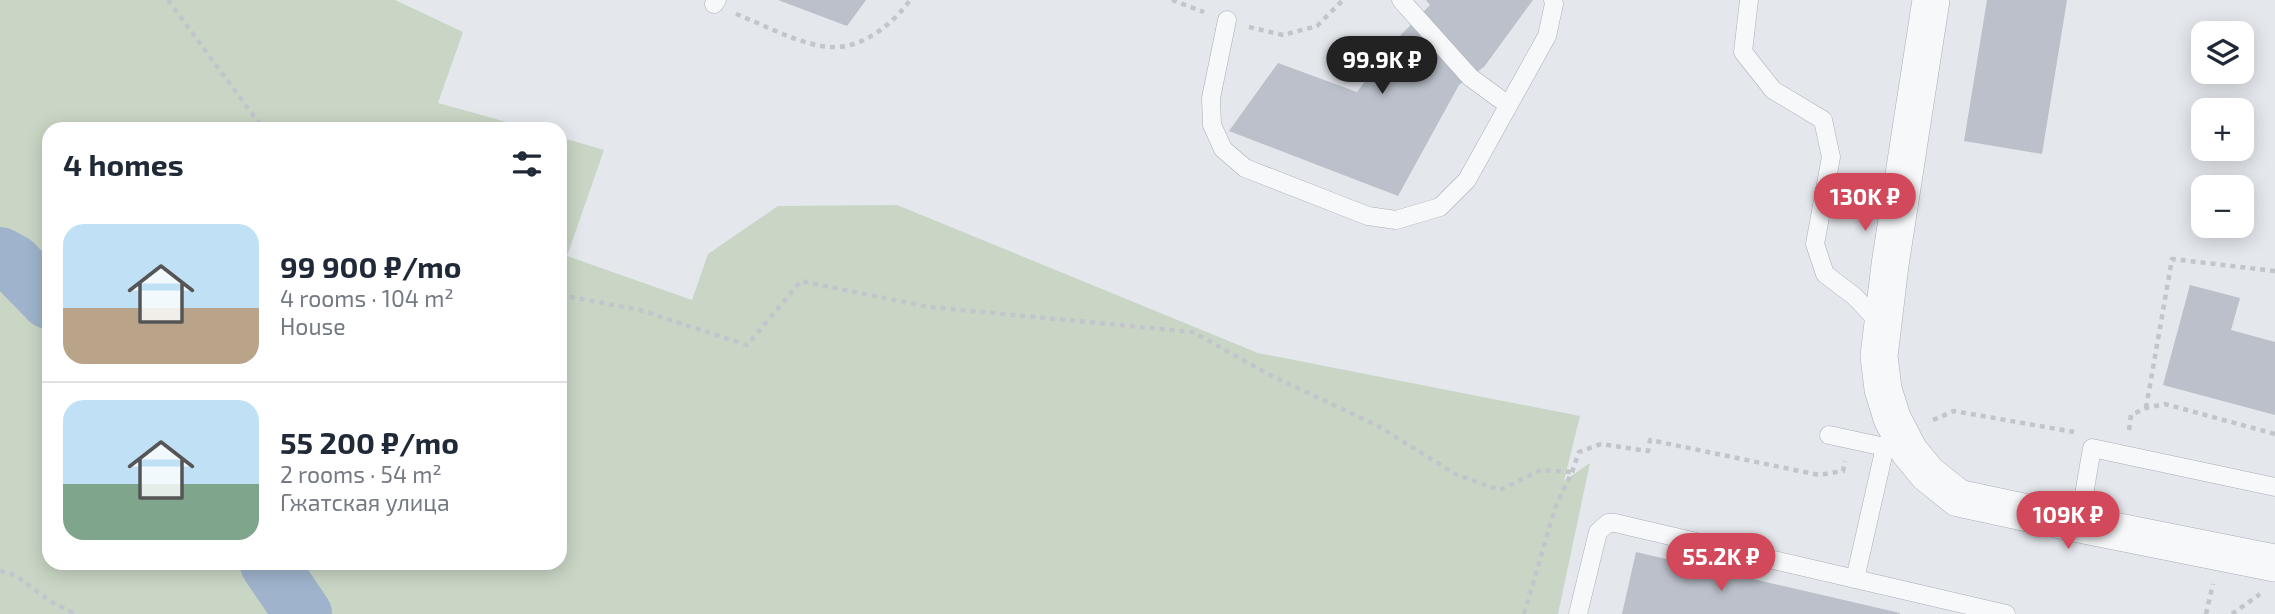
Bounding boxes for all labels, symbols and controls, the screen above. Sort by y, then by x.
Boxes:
map controls [2191,21,2254,238]
button: layers [2191,21,2254,84]
pin: 99.9K ₽ [1317,36,1447,96]
text: 99.9K ₽ [1342,45,1422,73]
button: + [2191,98,2254,161]
icon: filters [508,145,546,183]
text: 4 homes [63,146,184,182]
pin: 130K ₽ [1808,174,1922,233]
button: − [2191,175,2254,238]
text: 130K ₽ [1830,182,1900,210]
text: 99 900 ₽/mo [280,248,461,284]
icon: home [119,252,203,336]
text: 4 rooms · 104 m² [280,284,454,312]
text: House [280,312,346,340]
text: 55 200 ₽/mo [280,424,459,460]
icon: home [119,428,203,512]
text: 2 rooms · 54 m² [280,460,442,488]
text: Гжатская улица [280,488,450,516]
pin: 109K ₽ [2011,491,2125,551]
text: 109K ₽ [2033,500,2103,528]
pin: 55.2K ₽ [1656,534,1786,593]
text: 55.2K ₽ [1682,542,1760,570]

